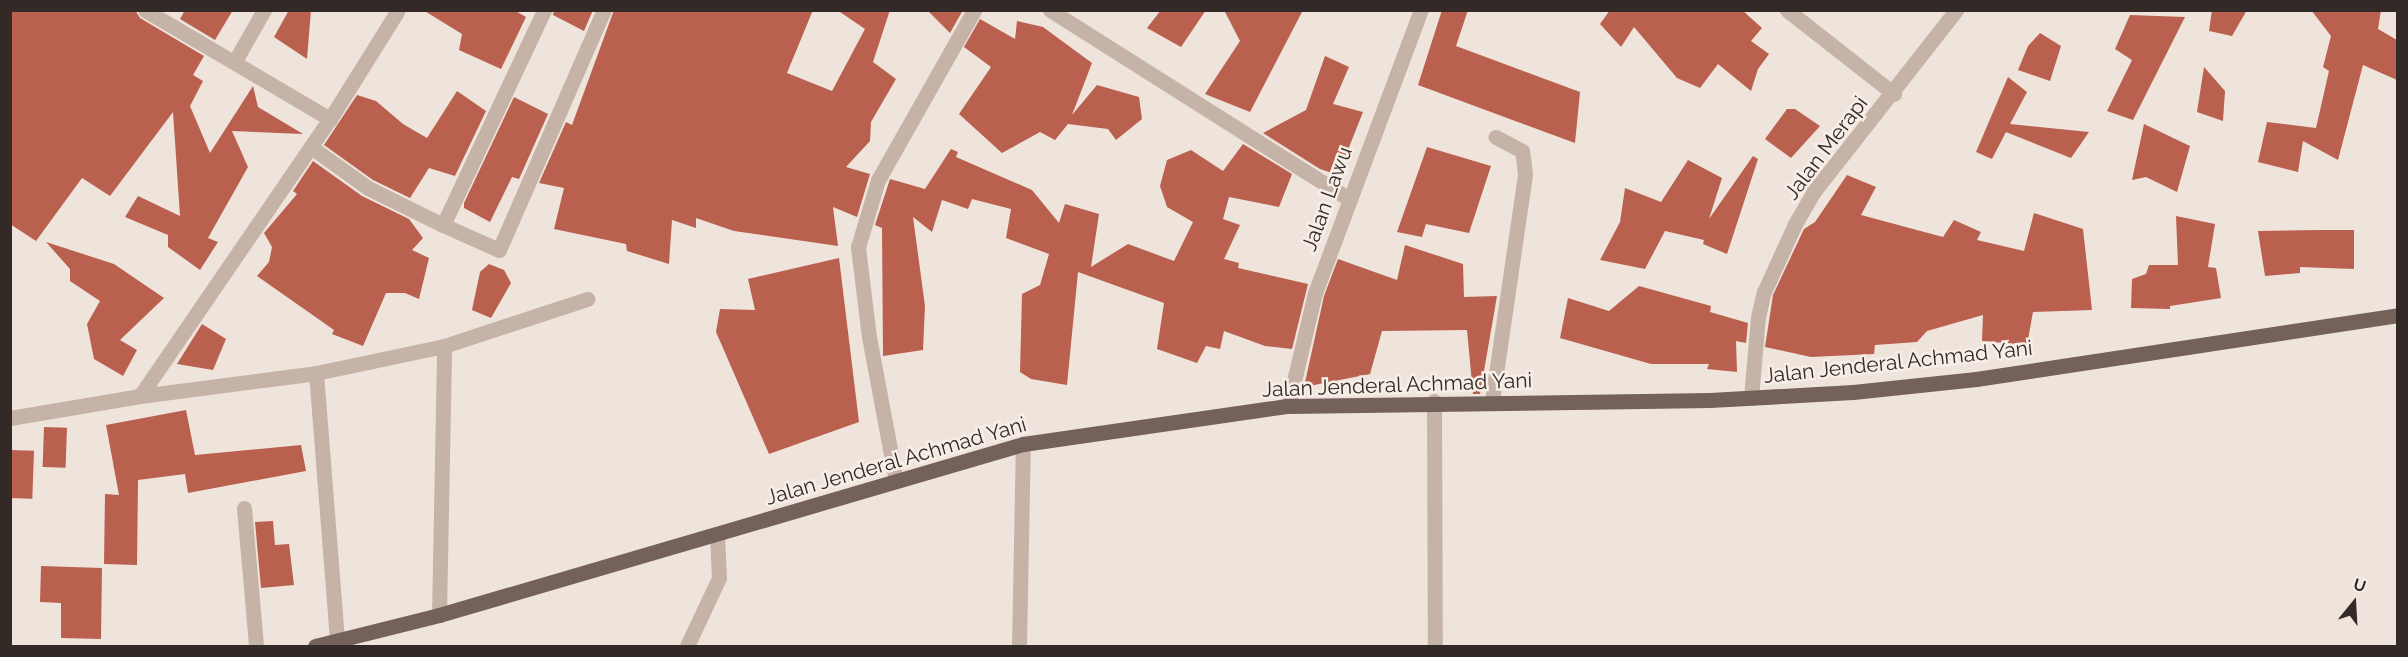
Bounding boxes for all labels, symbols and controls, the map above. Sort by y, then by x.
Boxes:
street label: Jalan Merapi [1779,91,1873,205]
street label: Jalan Lawu [1297,143,1357,255]
street label: Jalan Jenderal Achmad Yani [1761,335,2035,389]
street label: Jalan Jenderal Achmad Yani [1260,368,1534,402]
street label: Jalan Jenderal Achmad Yani [761,411,1031,511]
north arrow [2324,573,2384,633]
text: U [2351,575,2368,596]

